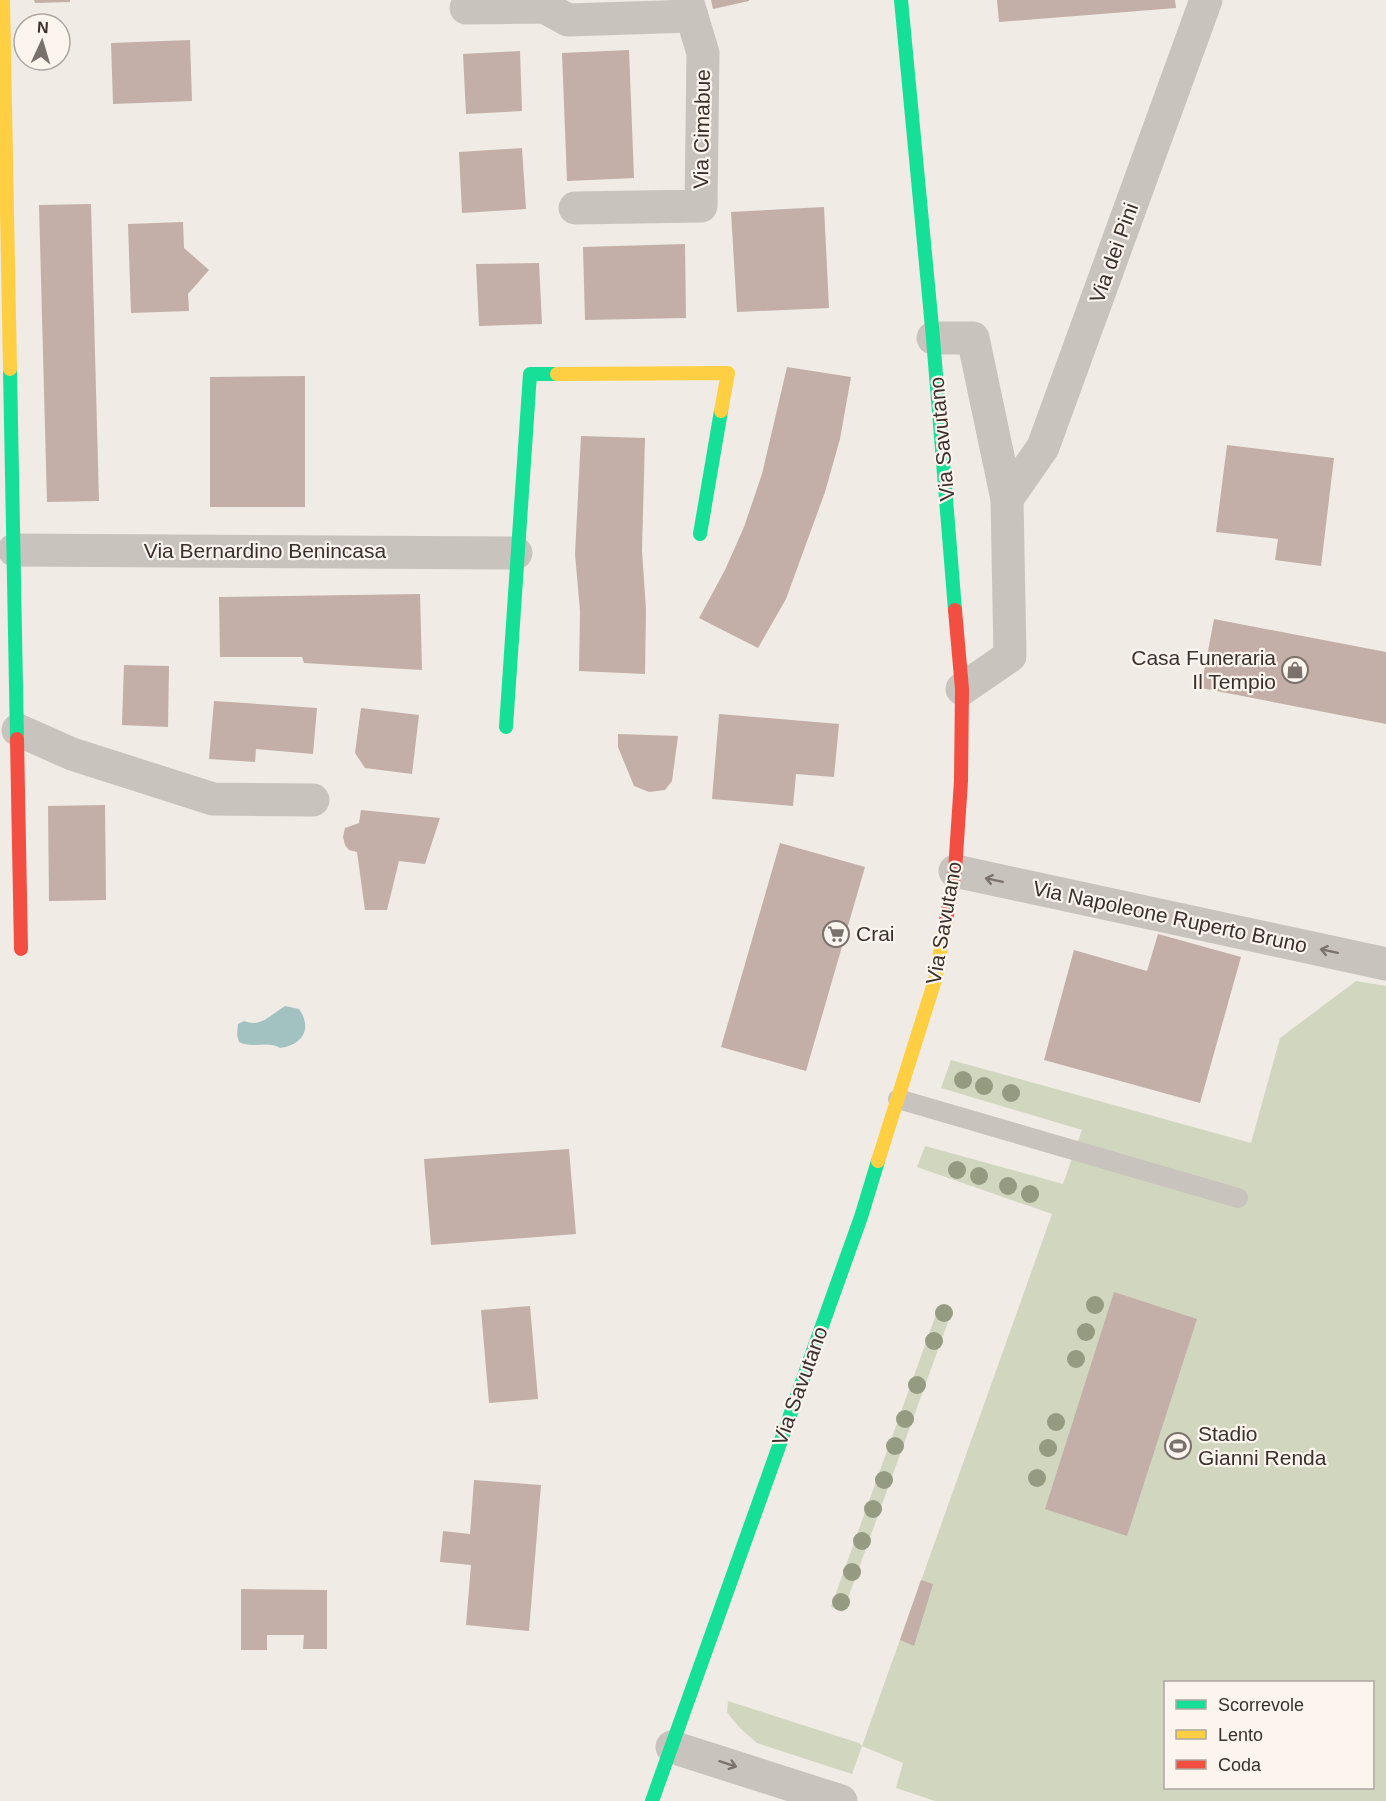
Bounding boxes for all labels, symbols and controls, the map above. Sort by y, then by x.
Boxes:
north arrow [12,12,72,72]
text: N [37,19,49,36]
street label: Via Cimabue [689,69,714,189]
street label: Via dei Pini [1085,200,1142,306]
street label: Via Savutano [925,376,958,502]
street label: Via Bernardino Benincasa [144,539,387,562]
place label: Casa Funeraria Il Tempio [1131,646,1276,693]
shop icon: Casa Funeraria Il Tempio [1280,655,1310,685]
street label: Via Savutano [921,860,966,986]
one-way arrow [985,874,1005,885]
street label: Via Napoleone Ruperto Bruno [1031,876,1309,957]
supermarket icon: Crai [821,919,851,949]
place label: Crai [856,922,895,945]
one-way arrow [1320,945,1339,956]
street label: Via Savutano [767,1323,832,1448]
place label: Stadio Gianni Renda [1198,1422,1327,1469]
sports icon: Stadio Gianni Renda [1163,1431,1193,1461]
legend [1164,1681,1374,1789]
text: Scorrevole [1218,1695,1304,1715]
text: Lento [1218,1725,1263,1745]
text: Coda [1218,1755,1262,1775]
one-way arrow [718,1760,737,1771]

